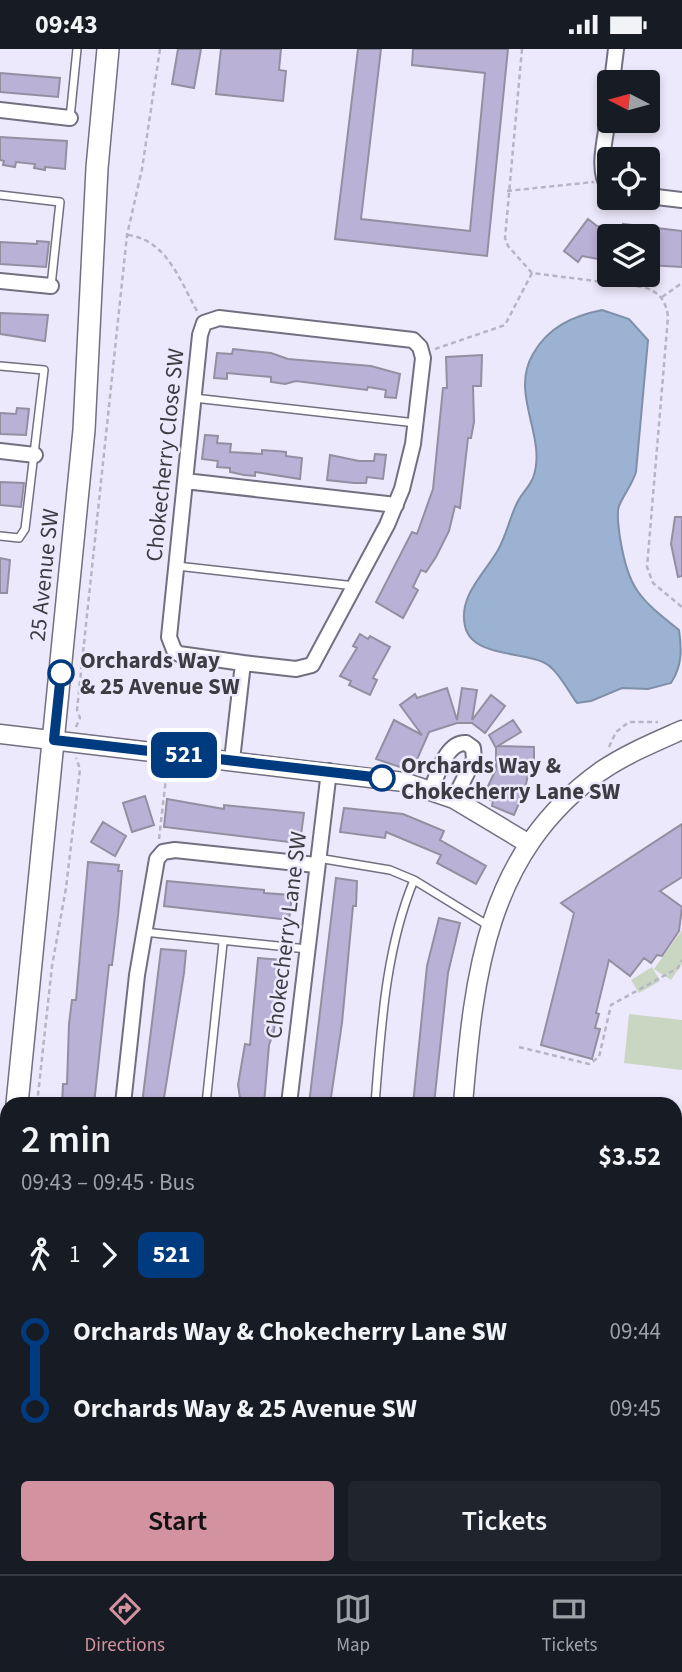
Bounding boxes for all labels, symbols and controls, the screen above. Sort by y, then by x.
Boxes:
text: 09:43 [35,6,98,43]
north arrow [597,70,660,133]
map controls [597,70,660,287]
button: locate [597,147,660,210]
button: layers [597,224,660,287]
street label: Chokecherry Close SW [137,347,193,563]
street label: 25 Avenue SW [21,507,67,643]
place label: Orchards Way & 25 Avenue SW [80,644,240,703]
marker: Orchards Way & 25 Avenue SW [48,660,74,686]
line badge: 521 [144,732,224,778]
text: 521 [165,737,203,772]
place label: Orchards Way & Chokecherry Lane SW [401,749,621,808]
marker: Orchards Way & Chokecherry Lane SW [369,765,395,791]
street label: Chokecherry Lane SW [257,830,315,1040]
text: 2 min [21,1113,111,1167]
text: $3.52 [598,1138,661,1175]
text: 09:43 – 09:45 · Bus [21,1166,195,1199]
icon: walk [21,1236,59,1274]
icon: forward [90,1236,128,1274]
text: 521 [152,1237,190,1272]
text: 1 [69,1238,80,1271]
text: Orchards Way & Chokecherry Lane SW [73,1313,507,1350]
text: 09:44 [610,1315,661,1348]
text: Orchards Way & 25 Avenue SW [73,1390,417,1427]
text: 09:45 [610,1392,661,1425]
button: Start [21,1481,334,1561]
button: Tickets [348,1481,661,1561]
tab: Directions [85,1590,165,1659]
tab: Map [334,1590,372,1659]
tab: Tickets [541,1590,597,1659]

